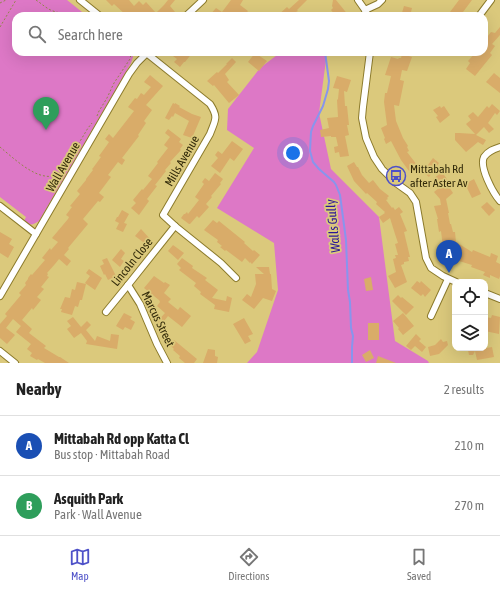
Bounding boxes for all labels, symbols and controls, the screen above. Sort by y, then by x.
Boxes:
search box [12,12,488,56]
icon: search [26,23,48,45]
text: Search here [58,26,123,43]
pin: B [33,97,59,130]
street label: Mills Avenue [162,133,202,189]
street label: Wall Avenue [43,140,83,194]
your location [283,143,303,163]
place label: Mittabah Rd after Aster Av [410,162,468,190]
bus stop icon: Mittabah Rd after Aster Av [385,165,407,187]
water label: Walls Gully [323,198,343,253]
street label: Lincoln Close [108,235,156,289]
pin: A [436,240,462,273]
map controls [452,279,488,351]
button: locate [452,279,488,315]
street label: Marcus Street [139,289,178,349]
button: layers [452,315,488,351]
text: Nearby [16,379,62,399]
text: 2 results [444,382,484,397]
text: Mittabah Rd opp Katta Cl [54,430,189,447]
text: A [26,438,32,453]
text: 210 m [455,438,484,453]
text: Bus stop · Mittabah Road [54,447,170,462]
text: Asquith Park [54,490,123,507]
text: B [26,498,32,513]
text: 270 m [455,498,484,513]
text: Park · Wall Avenue [54,507,142,522]
tab: Map [69,546,91,582]
tab: Directions [228,546,269,582]
tab: Saved [407,546,431,582]

